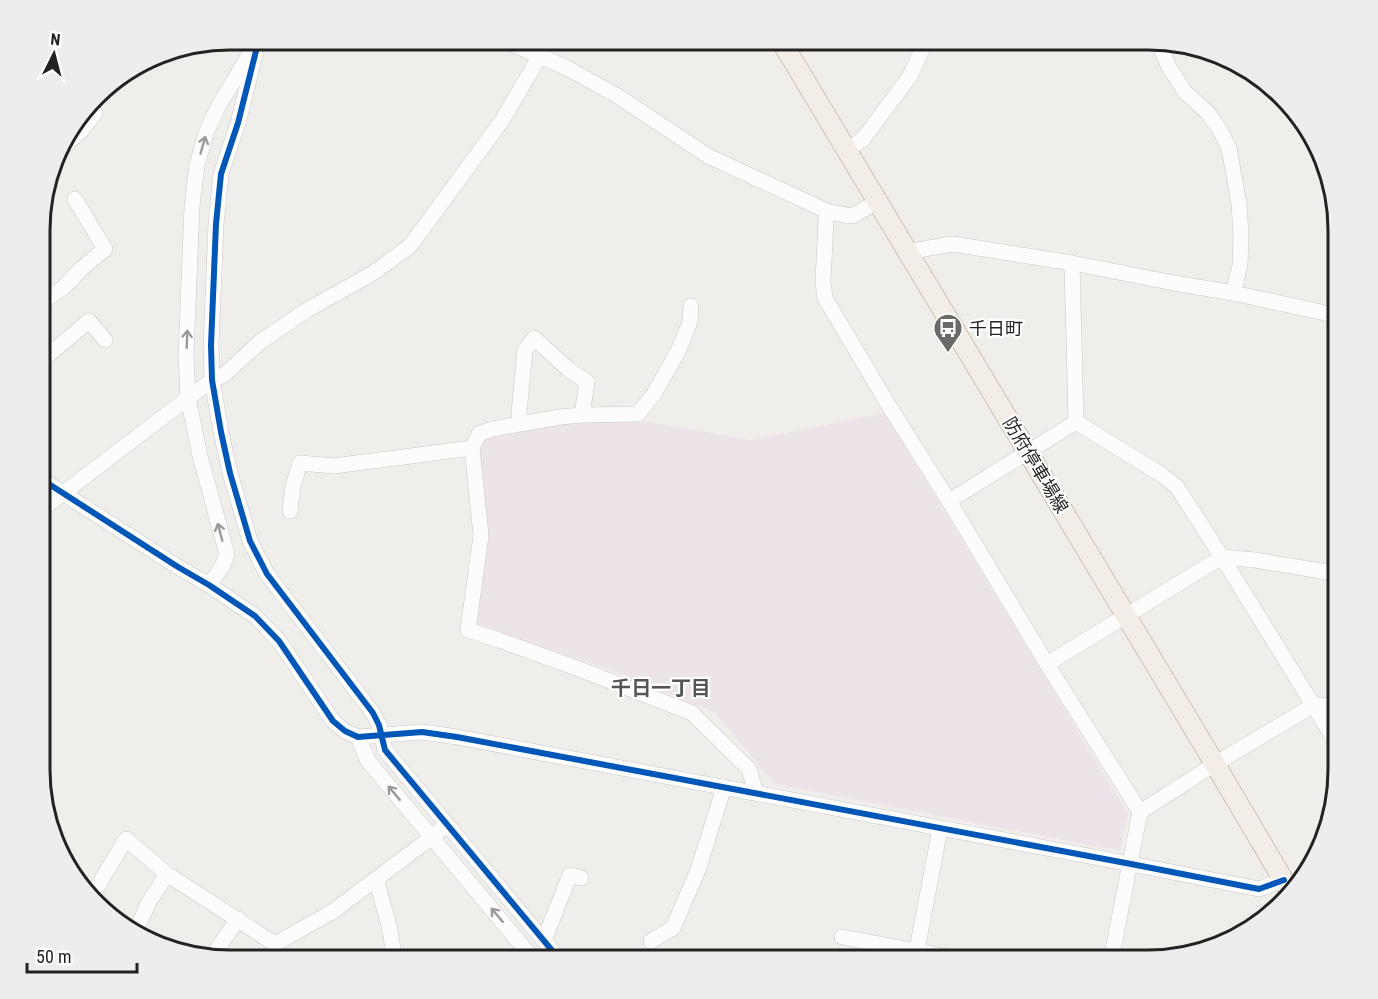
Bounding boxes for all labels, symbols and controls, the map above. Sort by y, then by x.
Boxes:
north arrow [24,24,84,84]
text: N [50,30,61,50]
one-way arrow [197,136,209,155]
bus stop icon: 千日町 [932,312,964,354]
place label: 千日町 [969,318,1023,339]
one-way arrow [181,330,192,350]
street label: 防府停車場線 [999,413,1073,517]
one-way arrow [214,523,225,542]
district label: 千日一丁目 [611,676,711,700]
one-way arrow [388,785,401,801]
one-way arrow [490,907,503,923]
scale bar [27,936,136,974]
text: 50 m [36,946,71,967]

